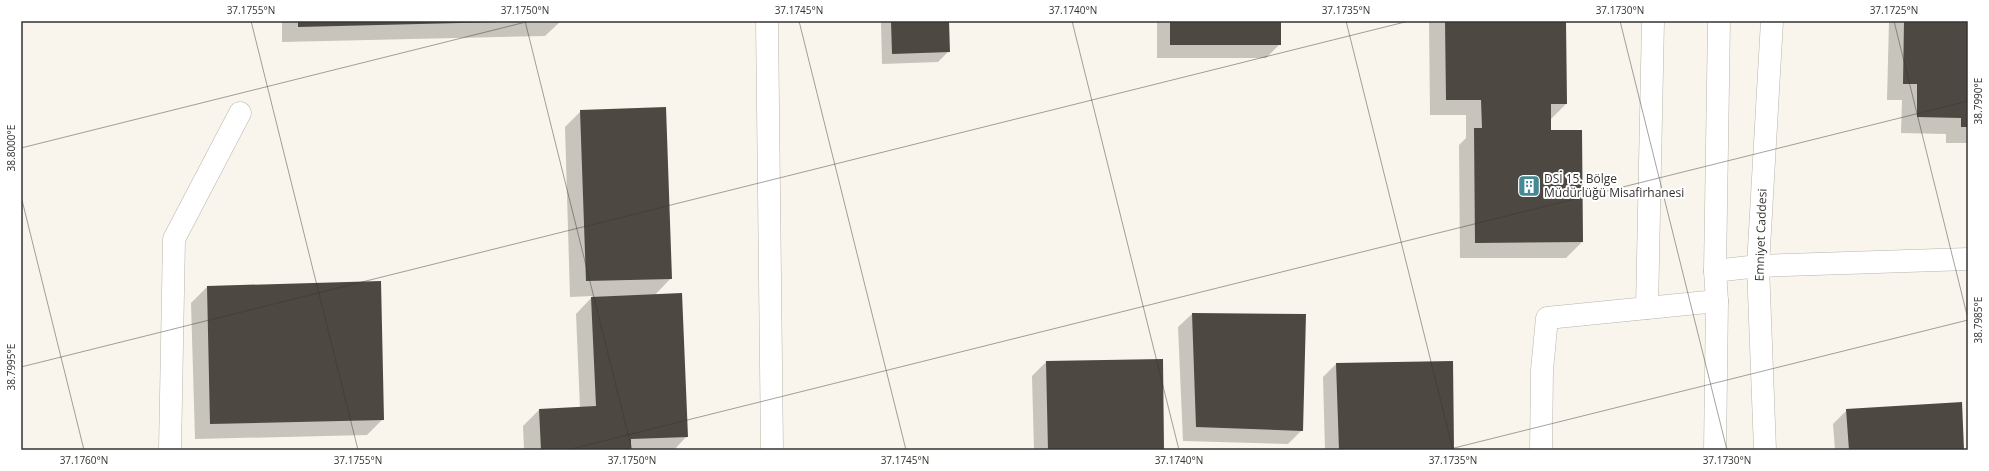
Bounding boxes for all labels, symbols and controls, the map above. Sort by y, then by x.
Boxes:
text: 37.1755°N [227,3,275,17]
text: 37.1750°N [501,3,549,17]
text: 37.1745°N [775,3,823,17]
text: 37.1740°N [1049,3,1097,17]
text: 37.1735°N [1322,3,1370,17]
text: 37.1730°N [1596,3,1644,17]
text: 37.1725°N [1870,3,1918,17]
text: 38.7990°E [1971,78,1985,124]
text: 38.8000°E [4,125,18,171]
place label: DSİ 15. Bölge Müdürlüğü Misafirhanesi [1544,170,1684,201]
building icon: DSİ 15. Bölge Müdürlüğü Misafirhanesi [1516,173,1542,199]
street label: Emniyet Caddesi [1750,188,1771,282]
text: 38.7985°E [1971,297,1985,343]
text: 38.7995°E [4,344,18,390]
text: 37.1760°N [60,453,108,467]
text: 37.1755°N [334,453,382,467]
text: 37.1750°N [608,453,656,467]
text: 37.1745°N [881,453,929,467]
text: 37.1740°N [1155,453,1203,467]
text: 37.1735°N [1429,453,1477,467]
text: 37.1730°N [1703,453,1751,467]

